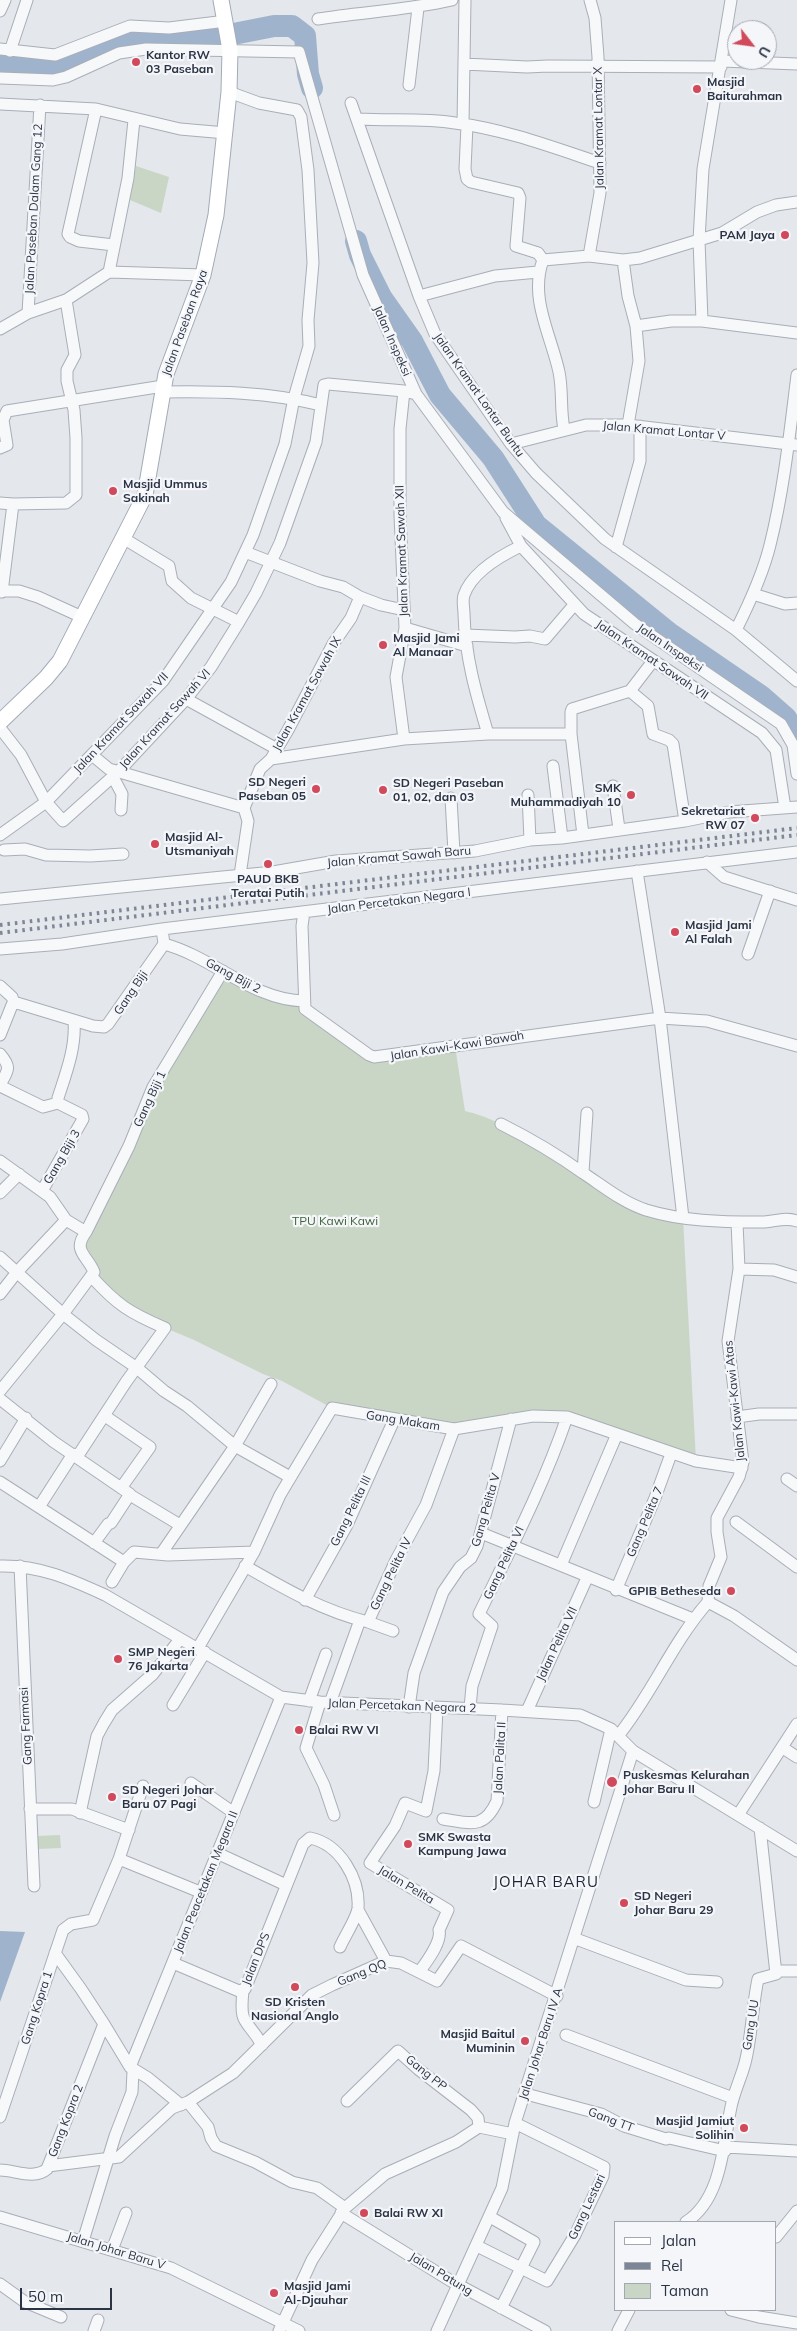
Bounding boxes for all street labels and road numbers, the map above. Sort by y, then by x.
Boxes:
street label: Jalan Kramat Lontar X [591,67,607,189]
street label: Jalan Paseban Dalam Gang 12 [22,123,46,295]
street label: Jalan Paseban Raya [159,268,211,378]
street label: Jalan Inspeksi [370,303,414,379]
street label: Jalan Kramat Lontar Buntu [431,330,527,460]
street label: Jalan Kramat Lontar V [602,418,726,444]
street label: Jalan Kramat Sawah XII [393,485,411,617]
street label: Jalan Kramat Sawah VII [593,617,711,703]
street label: Jalan Inspeksi [634,621,706,675]
street label: Jalan Kramat Sawah IX [269,634,345,754]
street label: Jalan Kramat Sawah VI [116,666,214,772]
street label: Jalan Kramat Sawah VII [71,670,171,776]
street label: Jalan Kramat Sawah Baru [326,844,472,870]
street label: Jalan Percetakan Negara I [326,885,472,917]
street label: Gang Biji 2 [203,955,263,997]
street label: Gang Biji [111,968,151,1018]
street label: Jalan Kawi-Kawi Bawah [389,1028,525,1064]
street label: Gang Biji 1 [131,1069,169,1129]
street label: Gang Biji 3 [41,1127,83,1187]
street label: Jalan Kawi-Kawi Atas [721,1340,749,1462]
street label: Gang Makam [365,1408,441,1434]
street label: Gang Pelita V [469,1471,503,1549]
street label: Gang Pelita III [328,1473,374,1549]
street label: Gang Pelita 7 [624,1485,666,1559]
street label: Gang Pelita VI [481,1524,527,1602]
street label: Gang Pelita IV [367,1535,415,1613]
street label: Jalan Pelita VII [534,1605,580,1683]
street label: Gang Farmasi [17,1687,35,1765]
street label: Jalan Percetakan Negara 2 [327,1696,477,1716]
street label: Jalan Palita II [491,1721,509,1795]
street label: Jalan Peacetakan Megara II [171,1809,241,1955]
street label: Jalan Pelita [375,1863,437,1907]
street label: Jalan DPS [239,1931,273,1987]
street label: Gang QQ [335,1957,389,1989]
street label: Gang Kopra 1 [18,1969,56,2047]
street label: Jalan Johar Baru IV A [516,1986,566,2102]
street label: Gang UU [740,1999,762,2051]
street label: Gang PP [402,2052,450,2094]
street label: Gang Kopra 2 [46,2083,86,2159]
street label: Gang TT [586,2105,636,2135]
street label: Gang Lestari [565,2172,609,2242]
street label: Jalan Johar Baru V [65,2229,167,2273]
street label: Jalan Patung [407,2249,475,2299]

